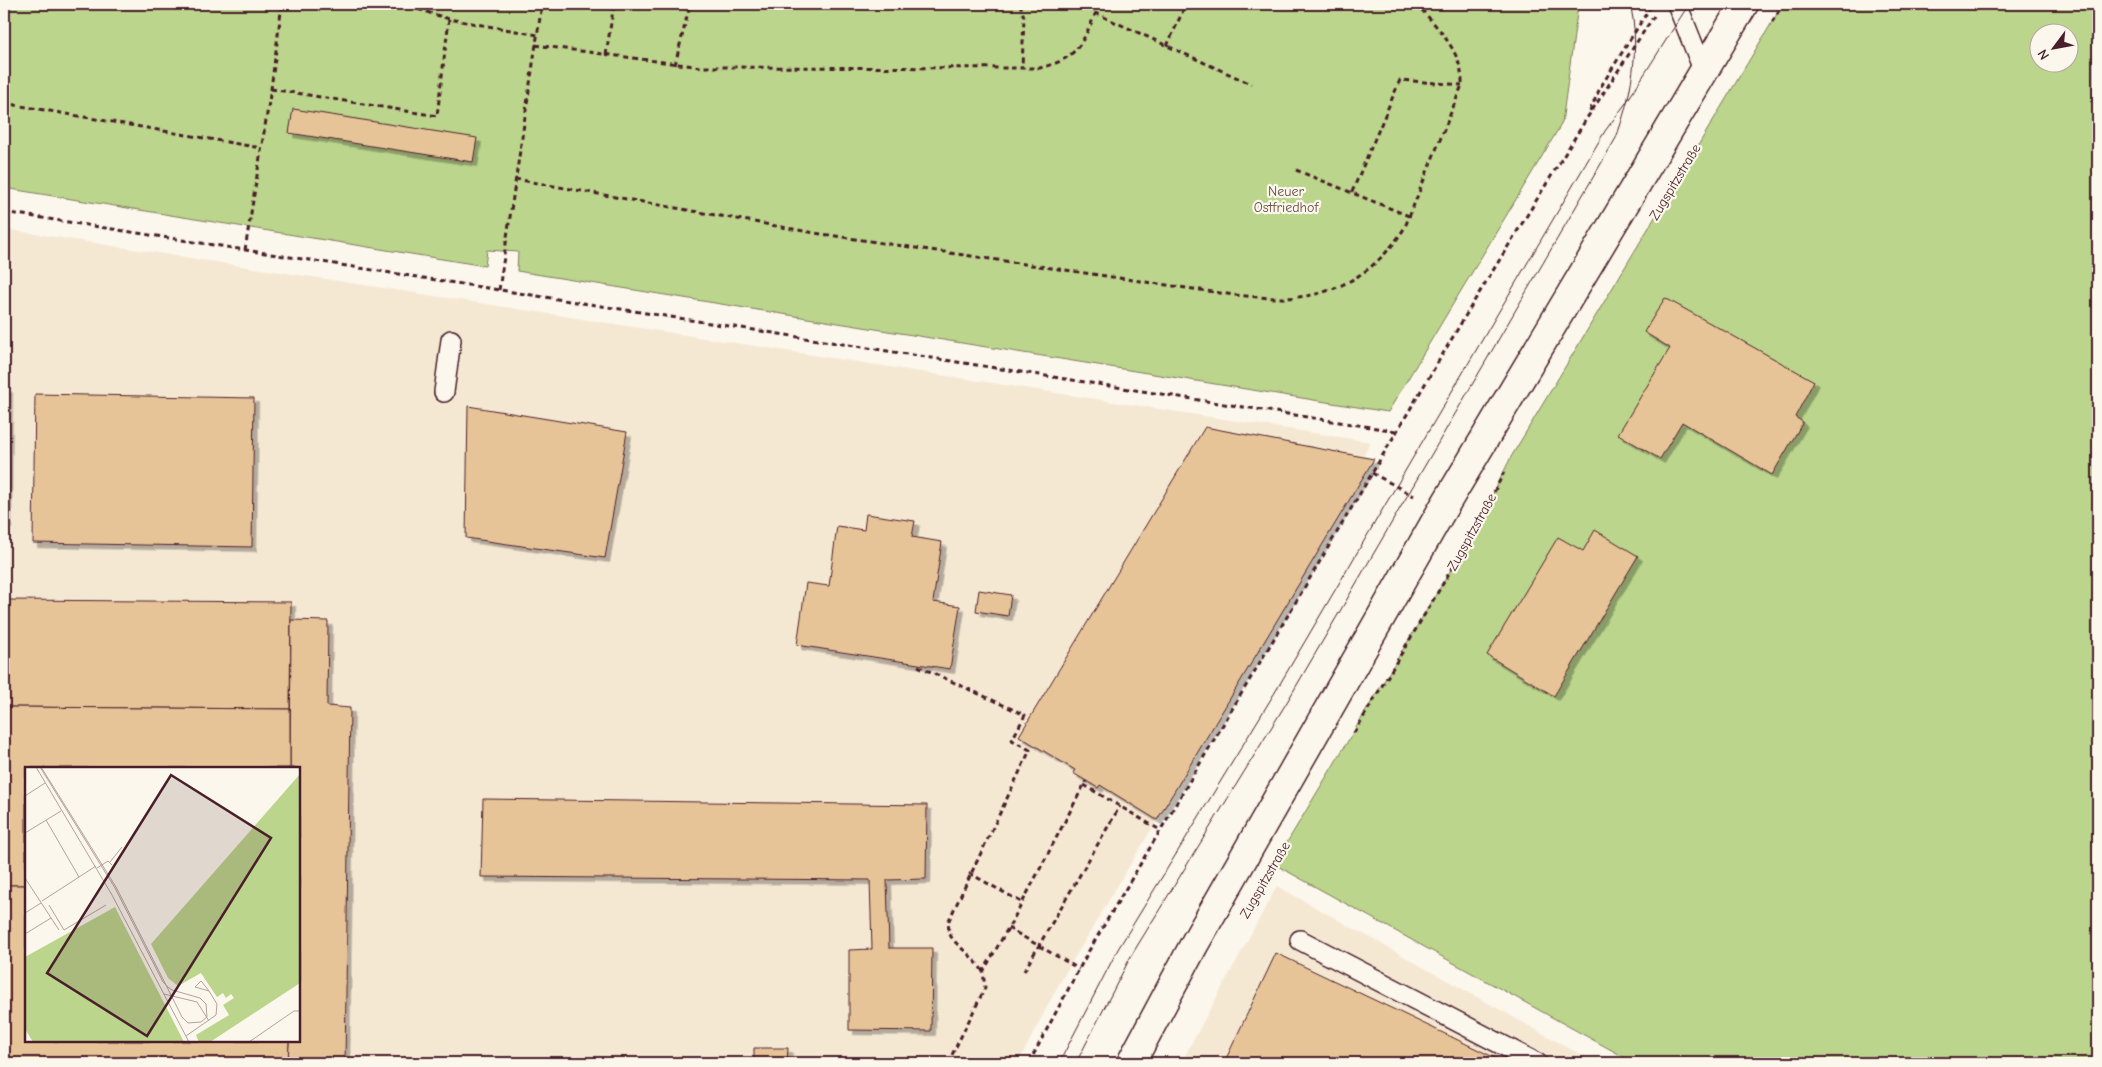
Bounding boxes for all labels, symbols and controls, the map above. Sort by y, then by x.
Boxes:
north arrow [2030,22,2080,72]
text: N [2034,46,2053,63]
street label: Zugspitzstraße [1646,141,1704,223]
park label: Neuer Ostfriedhof [1254,183,1319,216]
street label: Zugspitzstraße [1444,490,1500,574]
inset map [25,767,300,1042]
street label: Zugspitzstraße [1236,839,1294,921]

